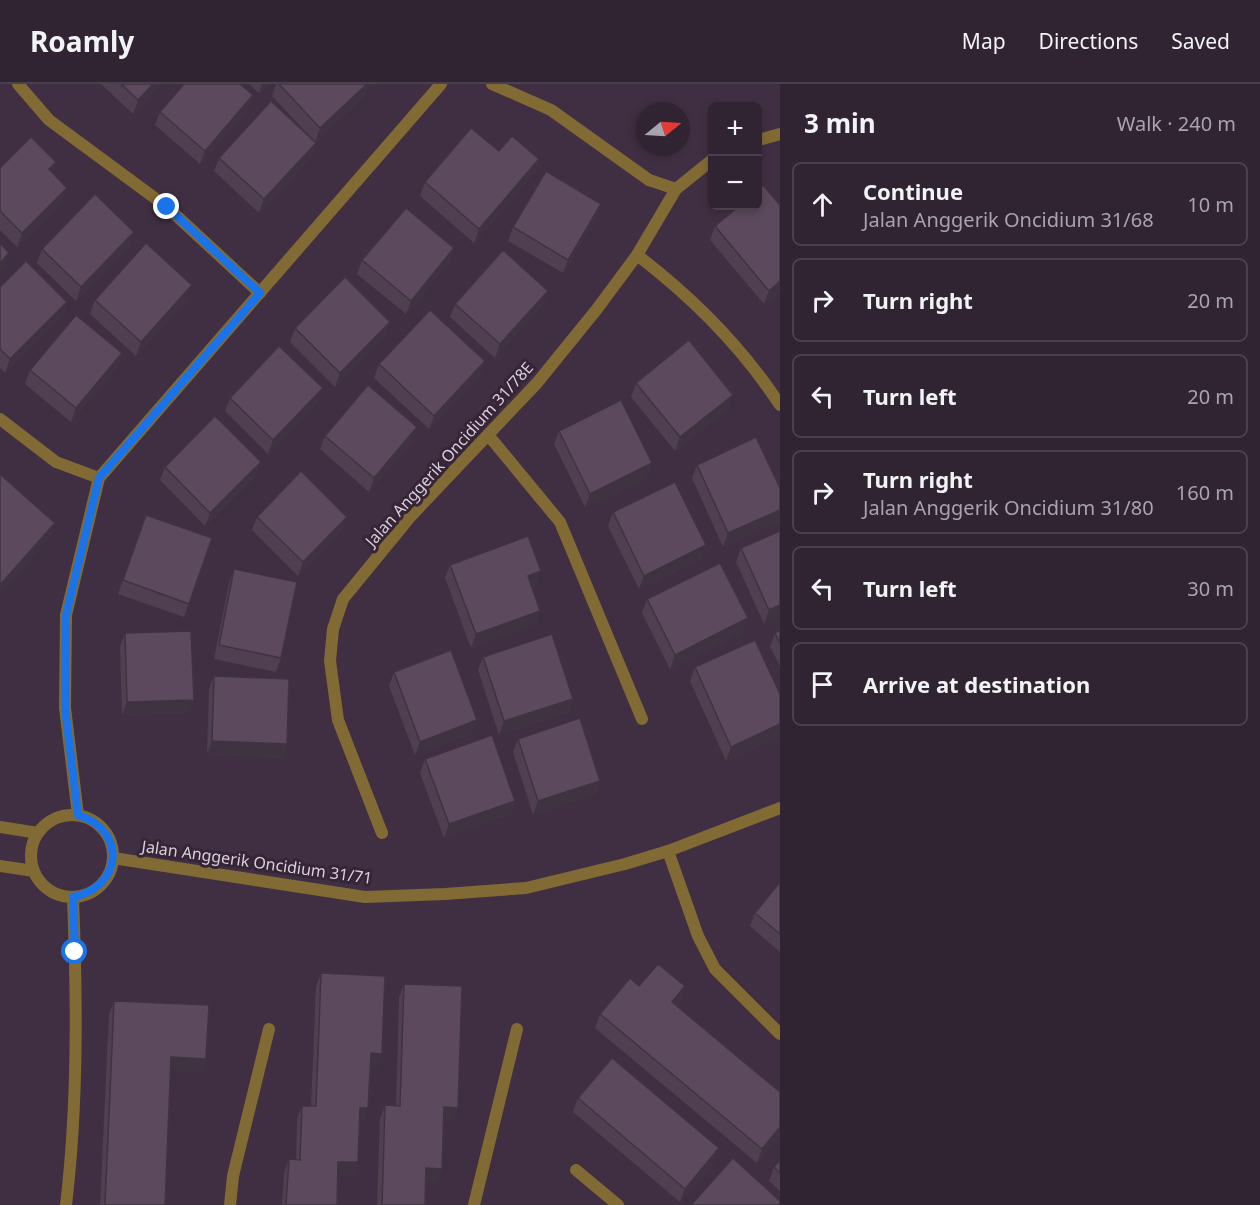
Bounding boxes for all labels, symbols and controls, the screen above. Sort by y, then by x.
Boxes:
text: Roamly [30,22,134,60]
text: Map [962,27,1006,55]
text: Directions [1039,27,1138,55]
text: Saved [1171,27,1230,55]
north arrow [636,102,690,156]
map controls [708,102,762,210]
button: + [708,102,762,156]
text: 3 min [804,105,876,141]
text: Walk · 240 m [1117,110,1236,137]
button: − [708,156,762,210]
text: Continue [863,176,963,206]
icon: ahead [806,188,839,221]
text: 10 m [1187,191,1234,218]
route end [153,193,179,219]
text: Jalan Anggerik Oncidium 31/68 [863,206,1154,233]
icon: right [806,284,839,317]
text: Turn right [863,285,973,315]
text: 20 m [1187,287,1234,314]
street label: Jalan Anggerik Oncidium 31/78E [359,357,538,553]
icon: left [806,380,839,413]
text: Turn left [863,381,957,411]
text: 20 m [1187,383,1234,410]
text: Turn right [863,464,973,494]
icon: right [806,476,839,509]
text: 160 m [1176,479,1234,506]
text: Jalan Anggerik Oncidium 31/80 [863,494,1154,521]
icon: left [806,572,839,605]
text: Turn left [863,573,957,603]
text: 30 m [1187,575,1234,602]
icon: arrive [806,668,839,701]
text: Arrive at destination [863,669,1090,699]
street label: Jalan Anggerik Oncidium 31/71 [138,835,374,889]
route start [61,938,87,964]

